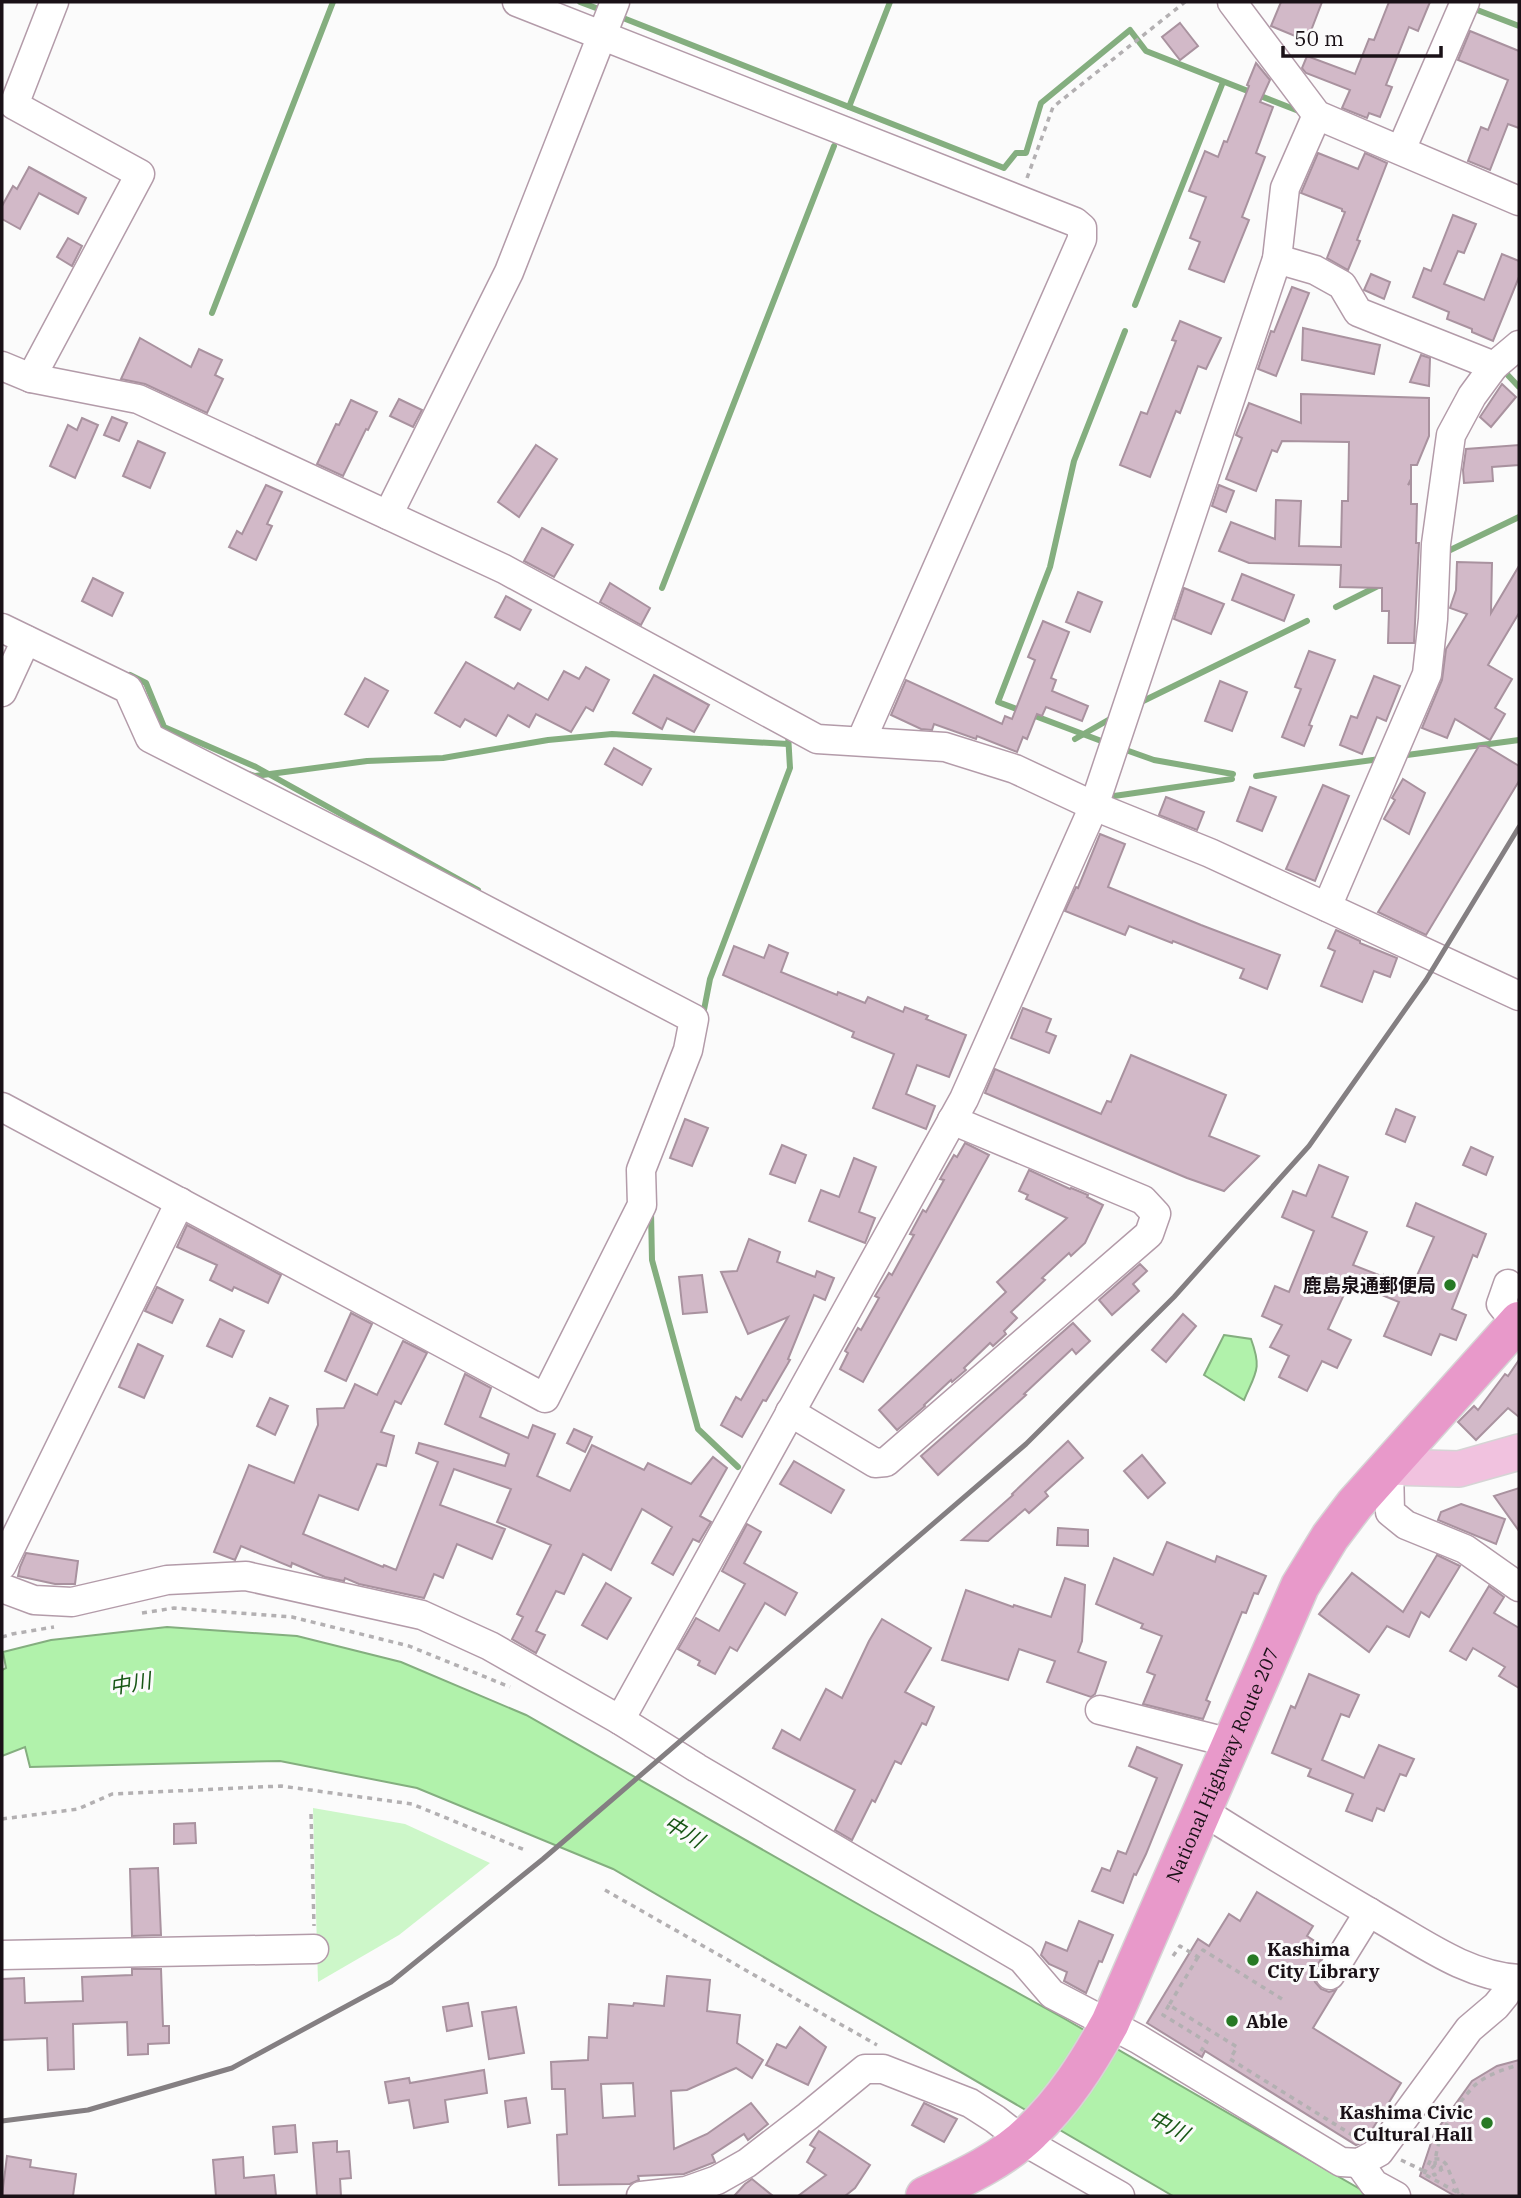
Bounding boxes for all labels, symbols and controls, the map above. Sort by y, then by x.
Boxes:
scale bar [1283,14,1440,58]
text: 50 m [1294,24,1344,52]
place label: 鹿島泉通郵便局 [1303,1273,1436,1297]
marker: 鹿島泉通郵便局 [1442,1277,1458,1293]
street label: National Highway Route 207 [1161,1644,1284,1886]
water label: 中川 [107,1665,155,1700]
water label: 中川 [659,1808,711,1855]
place label: Kashima City Library [1267,1937,1380,1983]
marker: Kashima City Library [1245,1952,1261,1968]
place label: Able [1246,2009,1288,2033]
marker: Able [1224,2013,1240,2029]
place label: Kashima Civic Cultural Hall [1339,2100,1473,2146]
water label: 中川 [1144,2103,1196,2148]
marker: Kashima Civic Cultural Hall [1479,2115,1495,2131]

